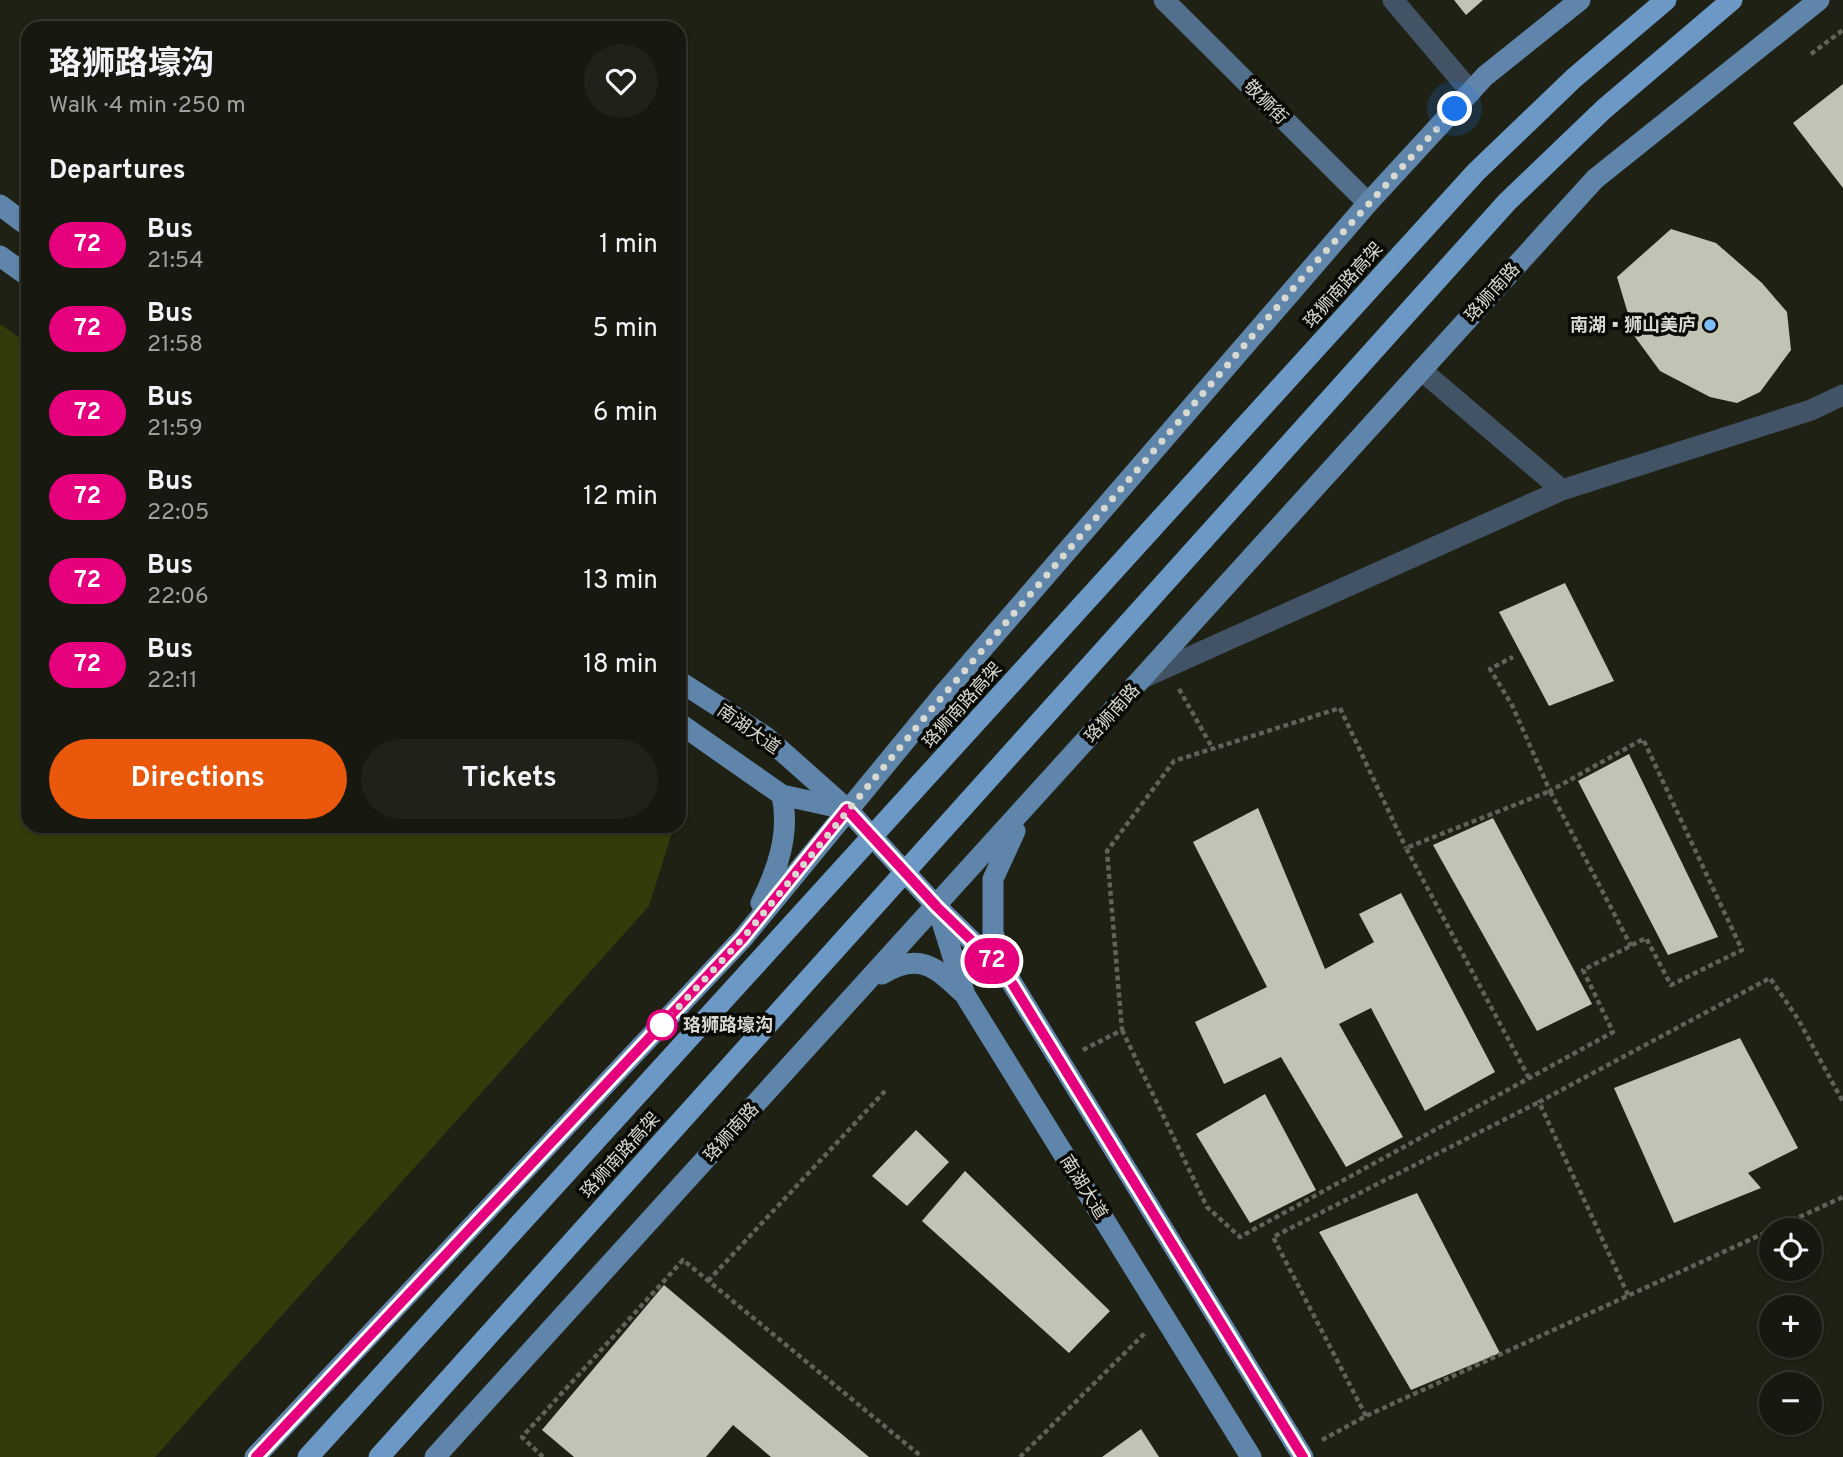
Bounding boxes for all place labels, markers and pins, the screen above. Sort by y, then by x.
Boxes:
place label: 南湖▪狮山美庐 [1570,315,1696,338]
marker: 南湖▪狮山美庐 [1702,317,1718,333]
marker: 珞狮路壕沟 [647,1010,677,1040]
place label: 珞狮路壕沟 [683,1015,773,1038]

